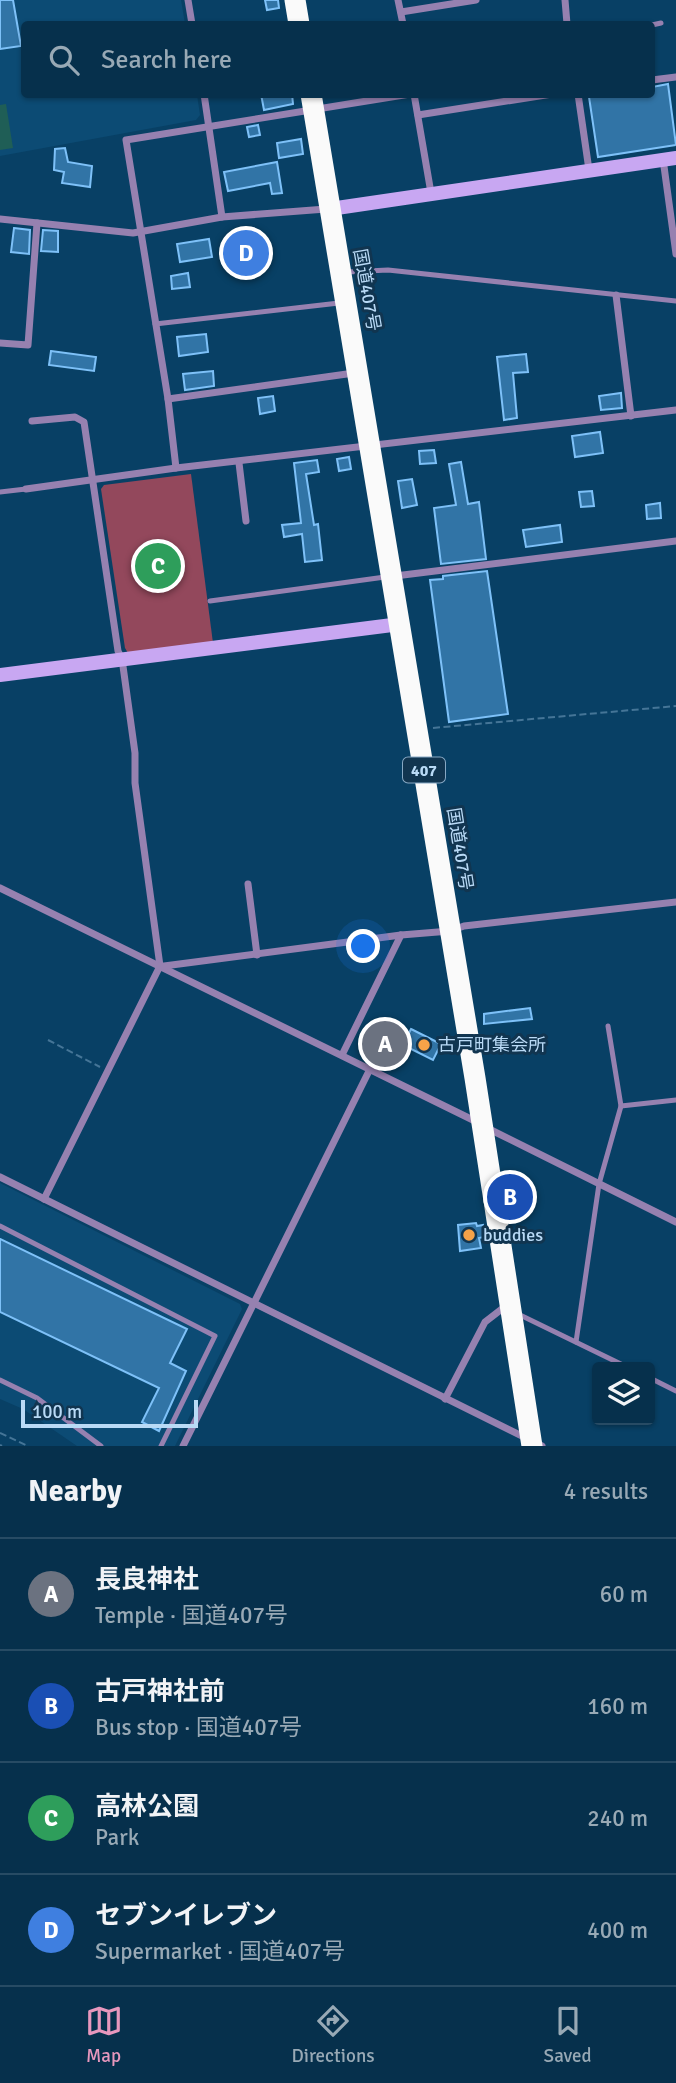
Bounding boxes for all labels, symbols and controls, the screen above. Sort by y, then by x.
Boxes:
search box [21,21,655,98]
icon: search [45,41,83,79]
text: Search here [101,44,232,76]
pin: D [223,227,269,279]
street label: 国道407号 [349,247,385,333]
pin: C [135,540,181,592]
road number: 407 [403,758,445,782]
street label: 国道407号 [443,806,477,892]
your location [346,929,380,963]
pin: A [362,1018,408,1070]
place label: 古戸町集会所 [438,1034,546,1056]
marker: 古戸町集会所 [416,1037,432,1053]
pin: B [487,1171,533,1223]
place label: buddies [483,1224,543,1246]
marker: buddies [461,1227,477,1243]
map controls [592,1362,655,1425]
button: layers [592,1362,655,1425]
scale bar [21,1397,198,1429]
text: 100 m [32,1400,82,1424]
text: Nearby [28,1473,122,1510]
text: 4 results [564,1477,648,1506]
text: 長良神社 [95,1564,199,1596]
text: A [44,1580,58,1609]
text: 60 m [600,1580,648,1609]
text: Temple · 国道407号 [95,1601,288,1630]
text: 古戸神社前 [95,1676,225,1708]
text: B [44,1692,58,1721]
text: 160 m [587,1692,648,1721]
text: Bus stop · 国道407号 [95,1713,302,1742]
text: 高林公園 [95,1791,199,1823]
text: C [44,1804,58,1833]
text: 240 m [587,1804,648,1833]
text: Park [95,1823,139,1852]
text: セブンイレブン [95,1900,277,1932]
text: D [43,1916,59,1945]
text: 400 m [587,1916,648,1945]
text: Supermarket · 国道407号 [95,1937,345,1966]
tab: Map [85,2002,123,2068]
tab: Directions [292,2002,375,2068]
tab: Saved [544,2002,591,2068]

